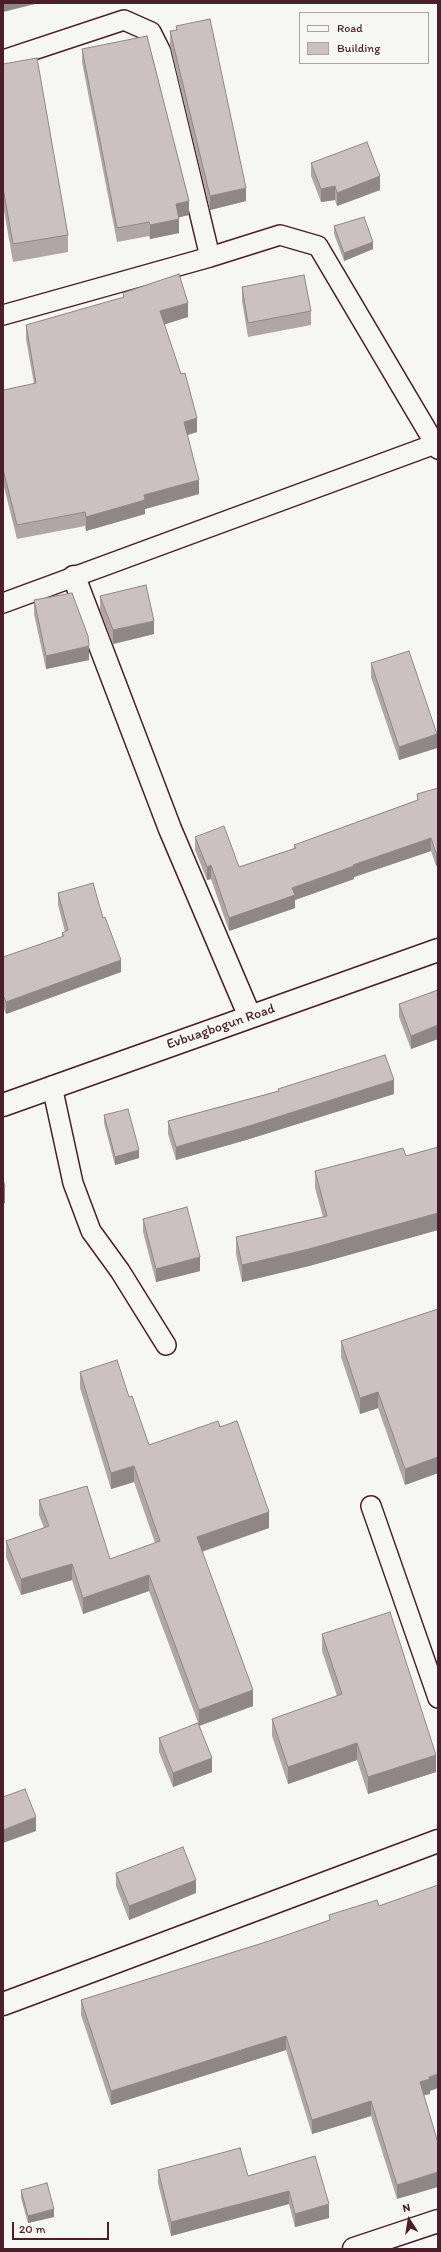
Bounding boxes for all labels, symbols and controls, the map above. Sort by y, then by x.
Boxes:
legend [299,12,429,64]
text: Road [337,21,363,35]
text: Building [337,41,380,55]
street label: Evbuagbogun Road [165,1001,277,1053]
north arrow [389,2200,429,2240]
text: N [401,2201,411,2215]
scale bar [14,2214,111,2240]
text: 20 m [19,2222,46,2236]

